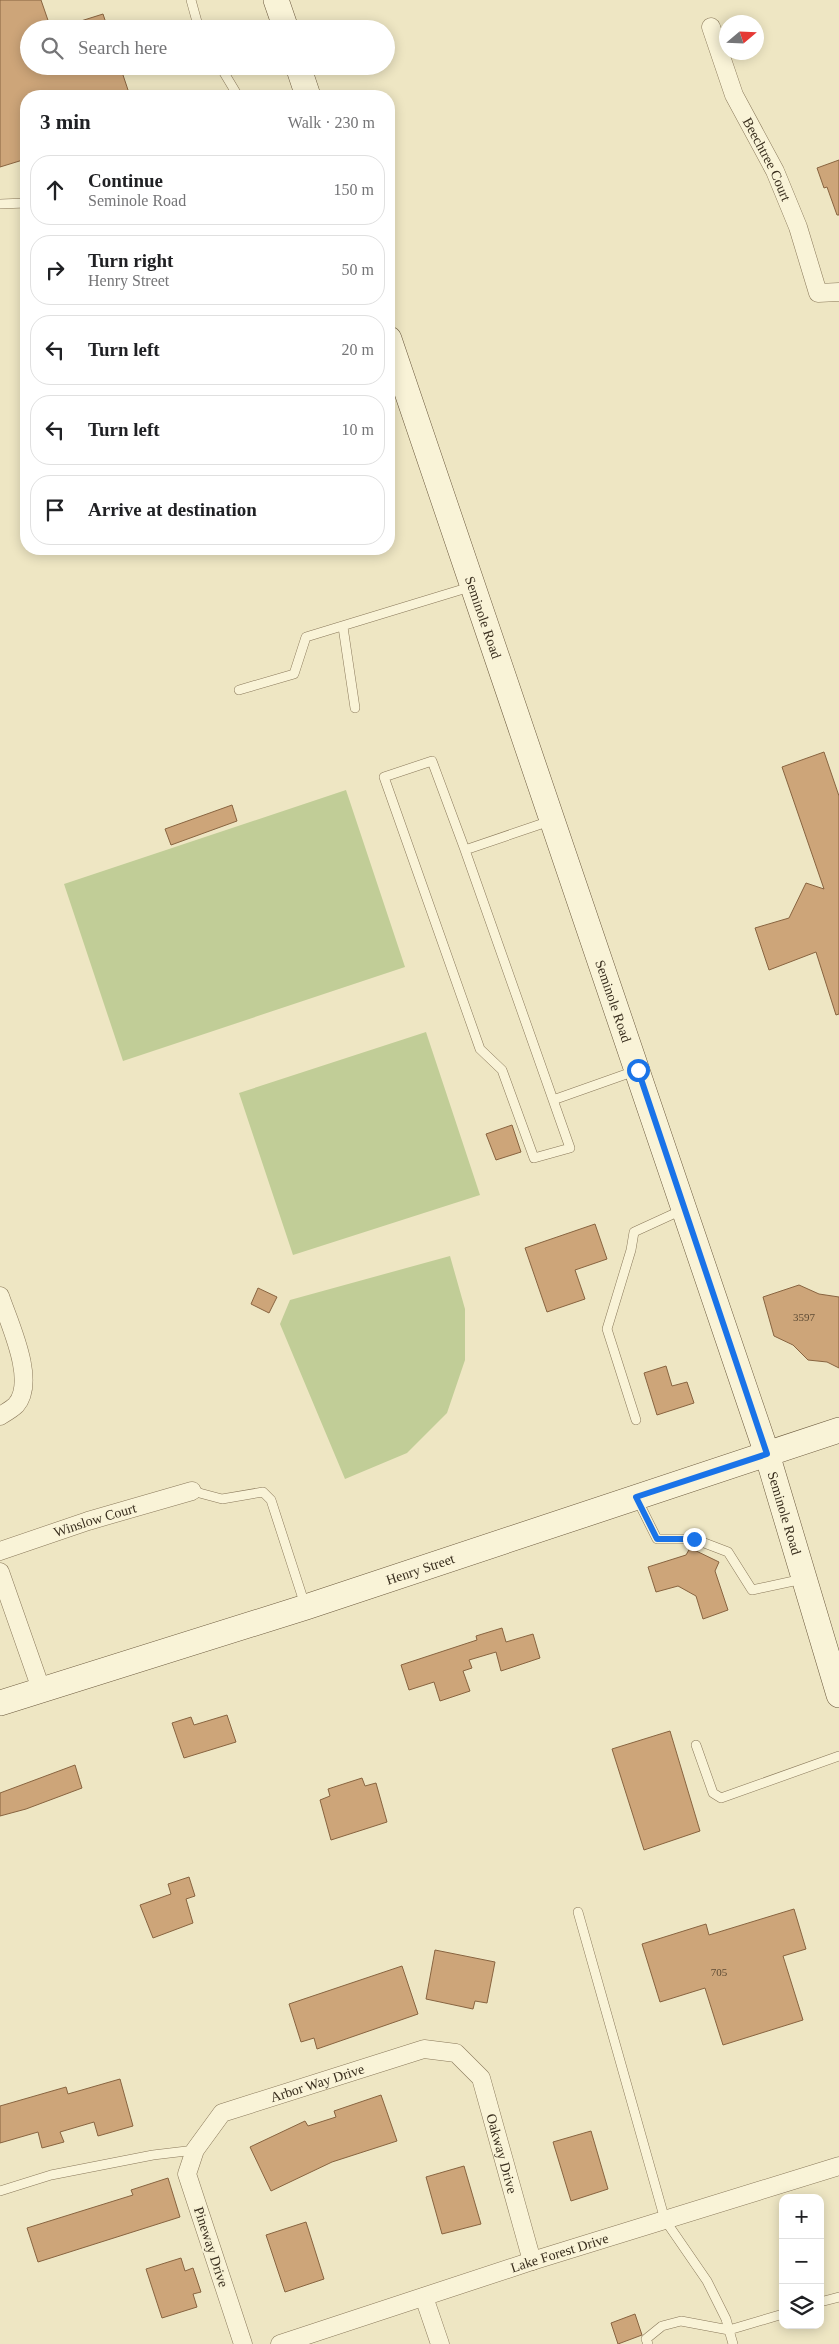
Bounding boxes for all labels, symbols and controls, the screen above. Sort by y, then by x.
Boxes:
north arrow [719,15,764,60]
search box [20,20,395,75]
icon: search [38,34,66,62]
text: Search here [78,37,167,58]
text: 3 min [40,110,91,134]
text: Walk · 230 m [288,114,375,131]
street label: Beechtree Court [740,115,794,203]
text: Continue [88,170,163,191]
icon: ahead [41,176,69,204]
text: 150 m [334,181,374,198]
text: Seminole Road [88,192,186,209]
text: Turn right [88,250,173,271]
icon: right [41,256,69,284]
text: 50 m [342,261,374,278]
text: Henry Street [88,272,169,289]
icon: left [41,336,69,364]
text: Turn left [88,339,160,360]
text: 20 m [342,341,374,358]
icon: left [41,416,69,444]
text: Turn left [88,419,160,440]
text: 10 m [342,421,374,438]
icon: arrive [41,496,69,524]
text: Arrive at destination [88,499,257,520]
street label: Seminole Road [462,574,504,661]
street label: Seminole Road [593,958,634,1044]
route start [627,1059,650,1082]
house number: 3597 [793,1311,816,1323]
street label: Seminole Road [765,1470,804,1556]
street label: Winslow Court [52,1500,138,1540]
route end [683,1528,706,1551]
street label: Henry Street [384,1551,456,1587]
house number: 705 [711,1966,728,1978]
street label: Arbor Way Drive [269,2061,366,2105]
street label: Oakway Drive [484,2112,520,2195]
map controls [779,2194,824,2329]
button: + [779,2194,824,2239]
street label: Pineway Drive [191,2205,231,2289]
street label: Lake Forest Drive [508,2230,610,2275]
button: − [779,2239,824,2284]
button: layers [779,2284,824,2329]

